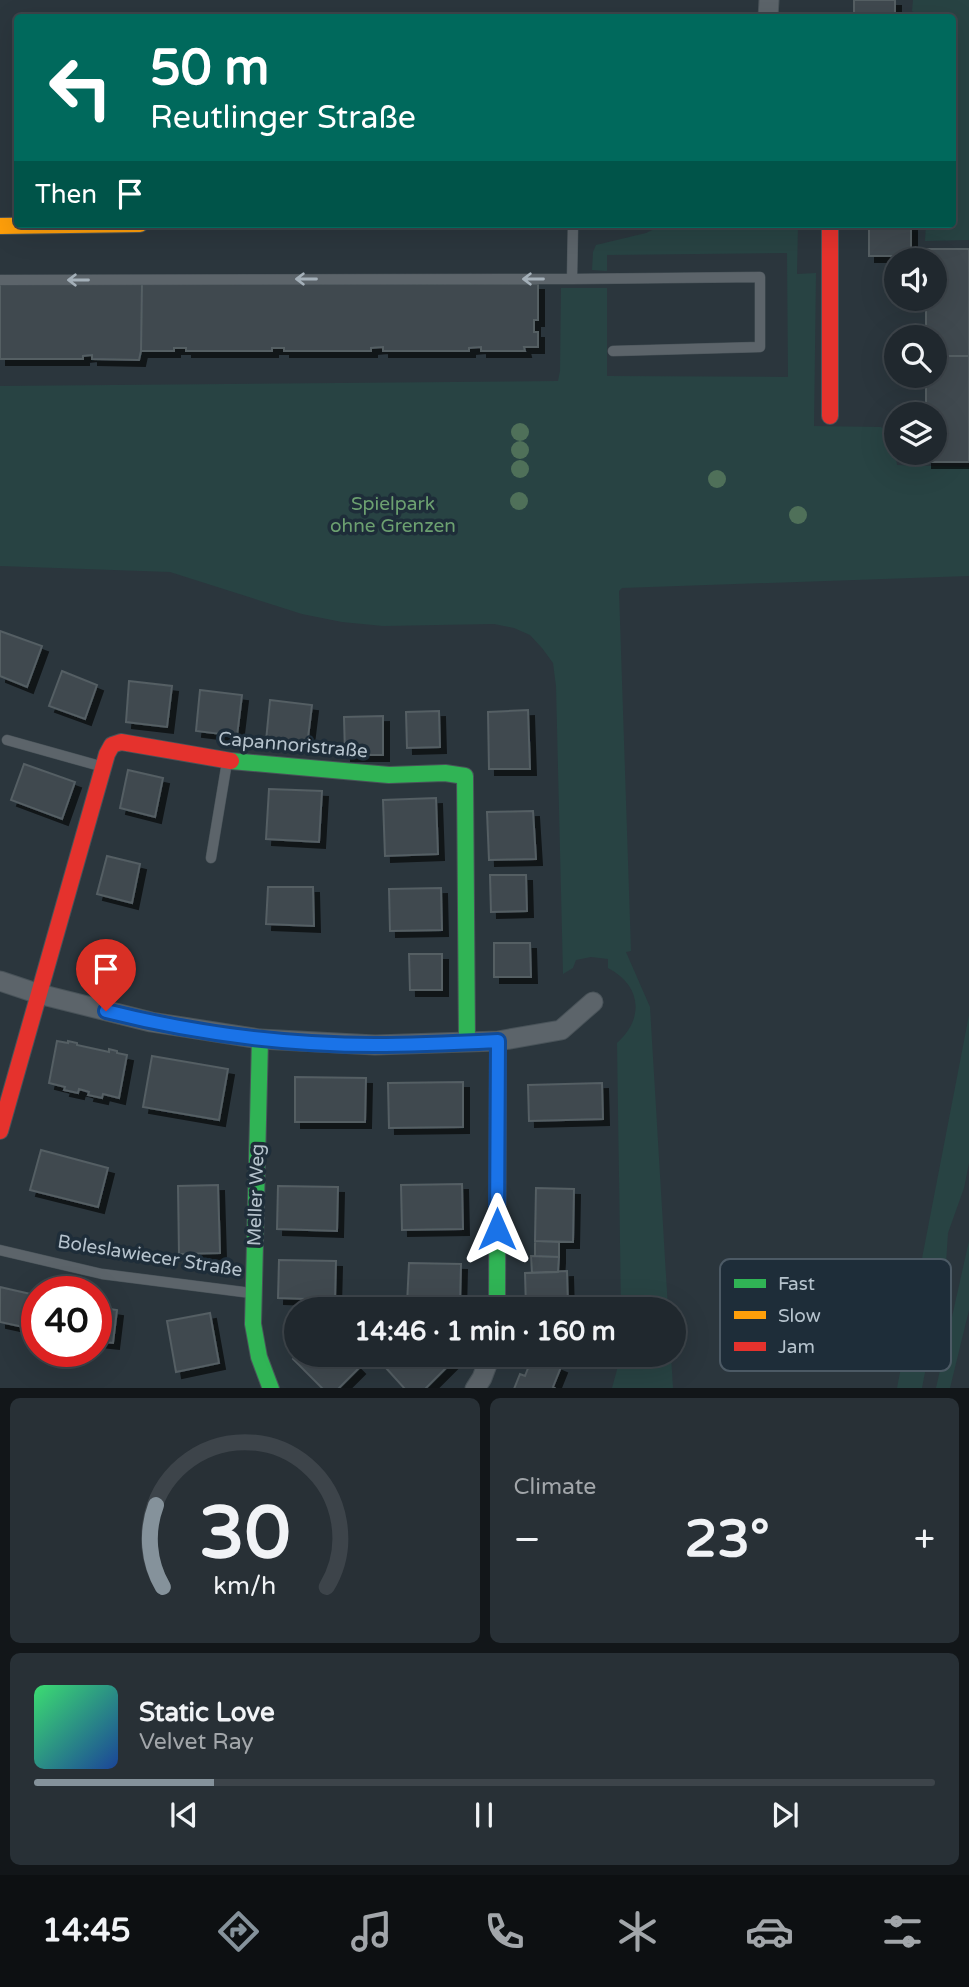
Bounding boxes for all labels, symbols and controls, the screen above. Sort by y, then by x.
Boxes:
text: 50 m [150,39,269,98]
icon: left [35,42,126,133]
text: Reutlinger Straße [150,99,416,137]
icon: arrive [111,175,149,213]
text: Then [35,179,97,210]
map controls [884,248,947,465]
button: sound [884,248,947,311]
one-way arrow [295,272,318,286]
one-way arrow [522,272,545,286]
one-way arrow [67,273,90,287]
button: search [884,325,947,388]
button: layers [884,402,947,465]
park label: Spielpark ohne Grenzen [330,493,456,537]
street label: Capannoristraße [217,728,369,762]
pin [76,939,136,1011]
icon: arrive [87,950,125,988]
street label: Meller Weg [243,1143,269,1247]
position arrow [460,1192,534,1266]
street label: Boleslawiecer Straße [56,1231,244,1281]
legend [720,1259,951,1371]
text: Fast [778,1273,815,1295]
speed limit sign: 40 [21,1276,112,1367]
text: Slow [778,1305,821,1327]
text: 14:46 · 1 min · 160 m [354,1316,616,1347]
text: Jam [778,1336,815,1358]
text: Climate [514,1473,596,1501]
text: 30 [199,1490,290,1578]
text: 23° [685,1508,770,1571]
text: − [514,1517,541,1563]
text: + [914,1517,935,1563]
text: km/h [213,1570,276,1600]
text: Static Love [139,1697,275,1728]
text: Velvet Ray [139,1728,254,1756]
icon: previous [165,1796,203,1834]
icon: pause [465,1796,503,1834]
icon: next [766,1796,804,1834]
icon: directions [214,1907,263,1956]
icon: music [347,1907,396,1956]
icon: phone [480,1907,529,1956]
icon: climate [613,1907,662,1956]
icon: car [745,1907,794,1956]
icon: filters [878,1907,927,1956]
text: 14:45 [42,1912,131,1950]

